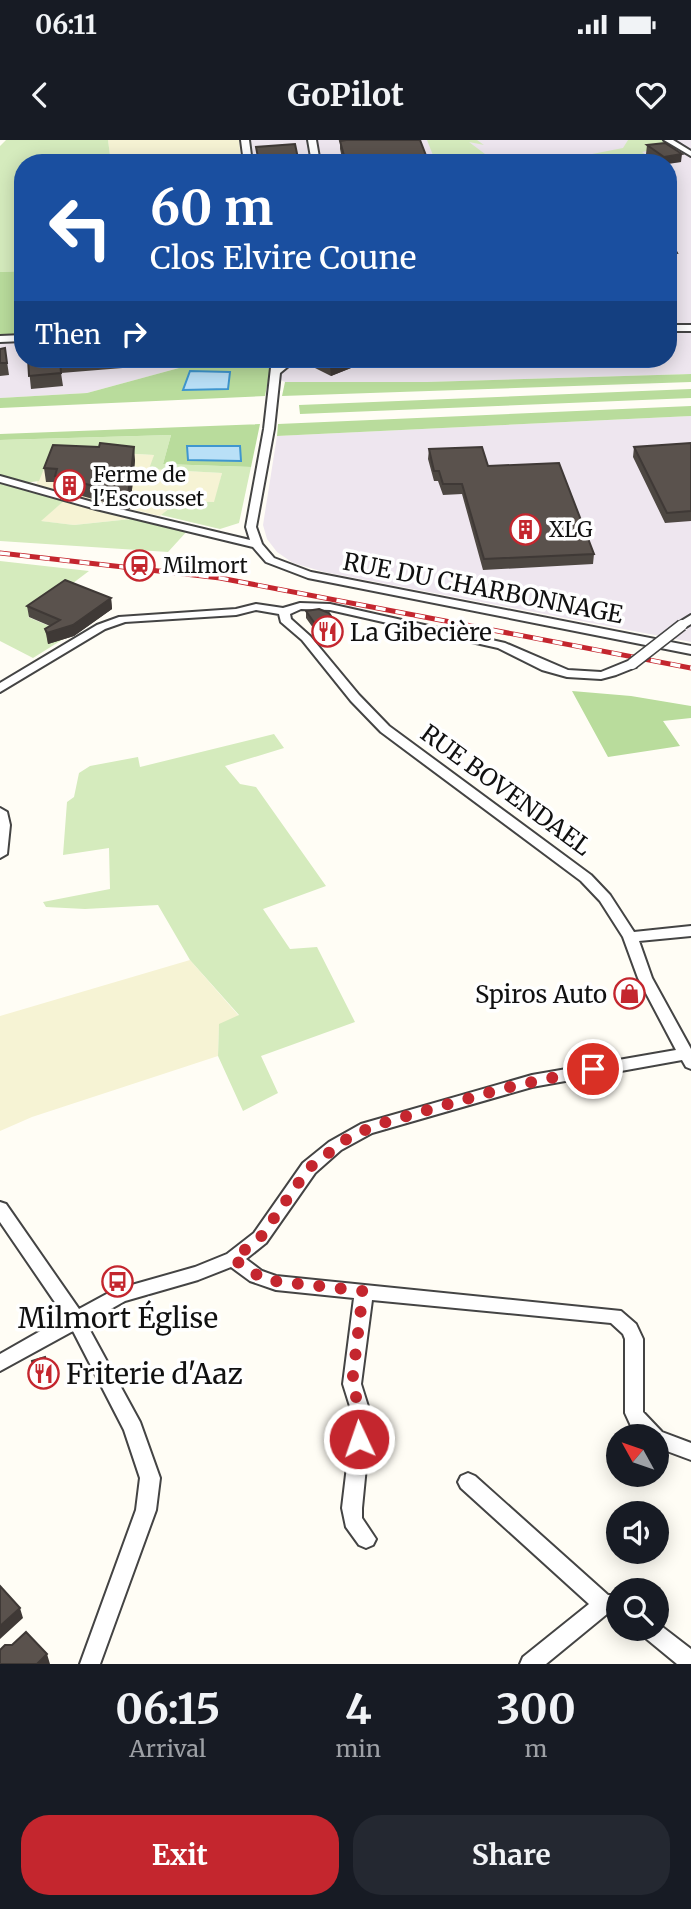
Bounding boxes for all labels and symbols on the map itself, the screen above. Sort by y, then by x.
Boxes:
place label: Ferme de l'Escousset [93,461,204,512]
building icon: Ferme de l'Escousset [53,469,87,503]
building icon: XLG [509,512,543,546]
place label: XLG [549,516,593,543]
street label: RUE DU CHARBONNAGE [340,546,626,631]
station icon: Milmort [123,548,157,582]
place label: Milmort [163,552,248,579]
restaurant icon: La Gibecière [310,615,344,649]
place label: La Gibecière [350,617,492,648]
street label: RUE BOVENDAEL [415,718,597,862]
shop icon: Spiros Auto [613,977,647,1011]
place label: Spiros Auto [475,979,607,1010]
pin [563,1039,623,1099]
bus stop icon: Milmort Église [101,1264,135,1298]
place label: Milmort Église [18,1300,218,1336]
place label: Friterie d'Aaz [66,1356,243,1392]
restaurant icon: Friterie d'Aaz [26,1357,60,1391]
position arrow [322,1402,396,1476]
north arrow [606,1424,668,1488]

